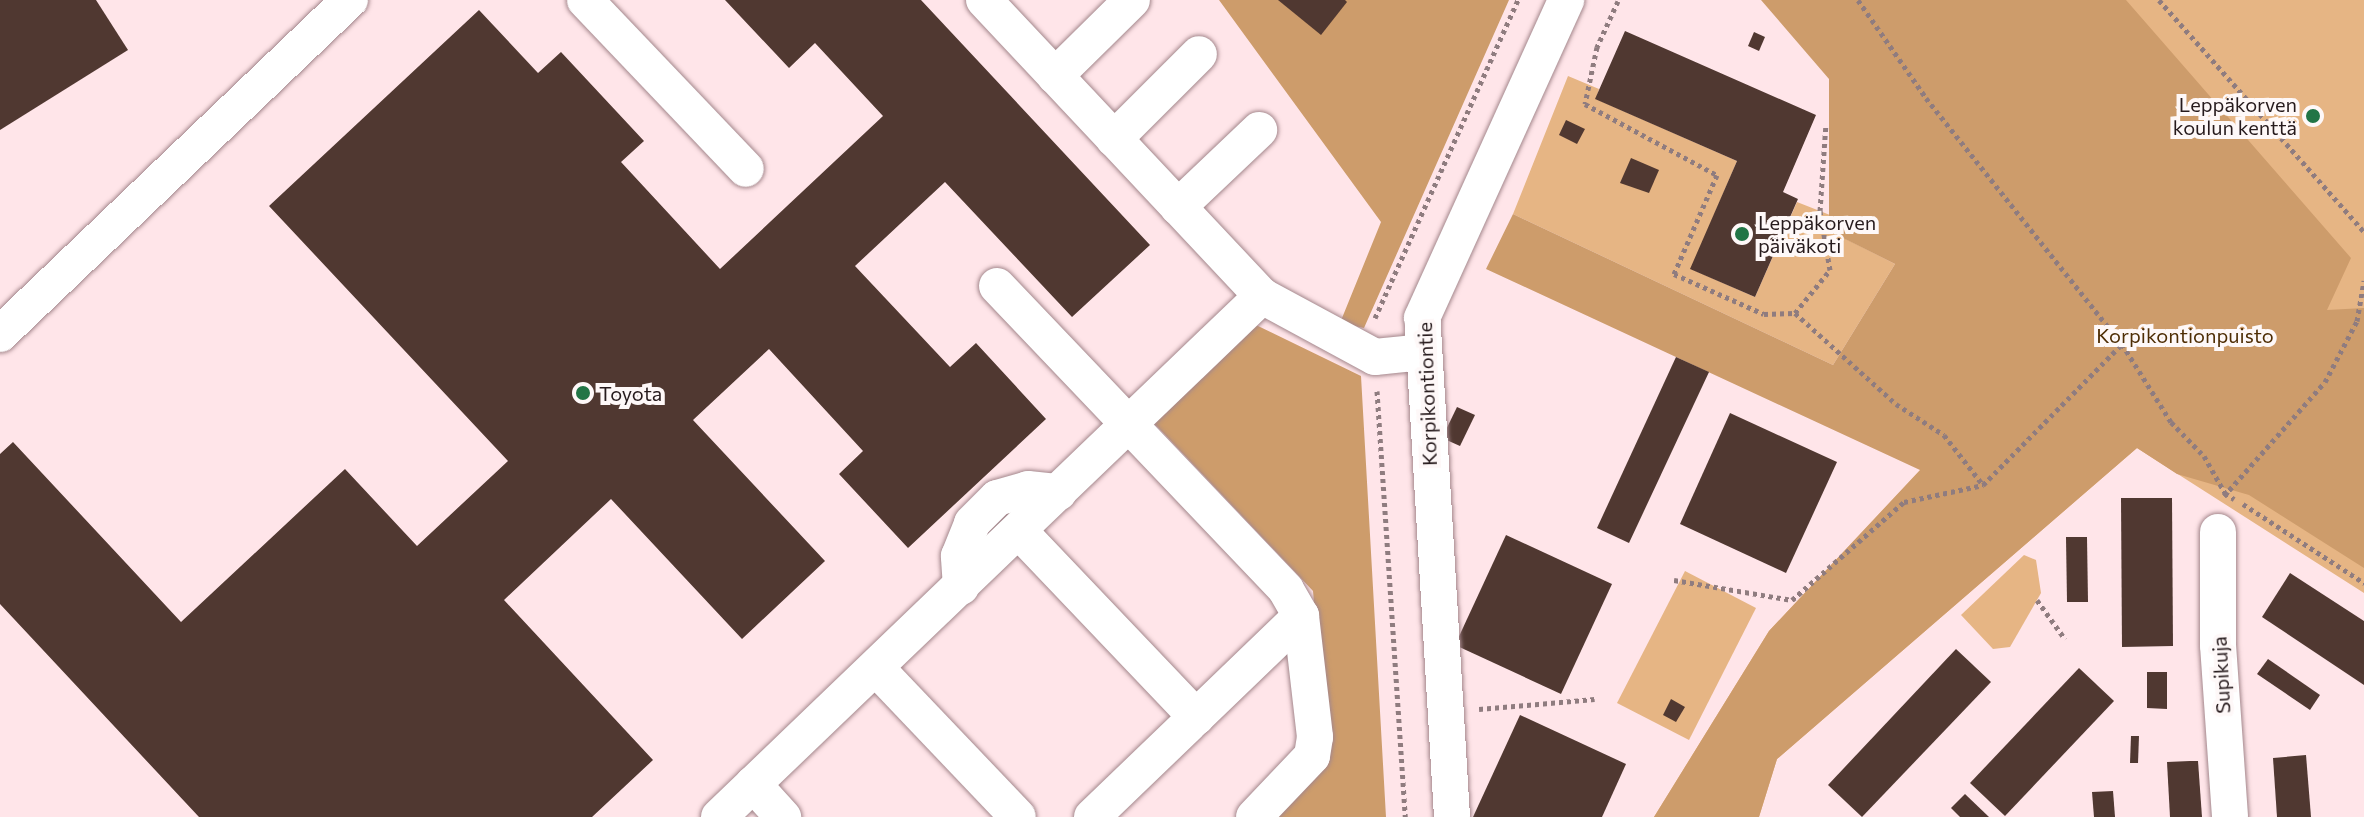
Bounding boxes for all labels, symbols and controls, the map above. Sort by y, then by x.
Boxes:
place label: Leppäkorven koulun kenttä [2173,92,2297,139]
marker: Leppäkorven koulun kenttä [2304,107,2322,125]
place label: Leppäkorven päiväkoti [1758,210,1876,257]
marker: Leppäkorven päiväkoti [1733,225,1751,243]
street label: Korpikontiontie [1412,322,1442,466]
park label: Korpikontionpuisto [2096,323,2274,347]
place label: Toyota [599,381,662,405]
marker: Toyota [574,384,592,402]
street label: Supikuja [2207,636,2235,714]

